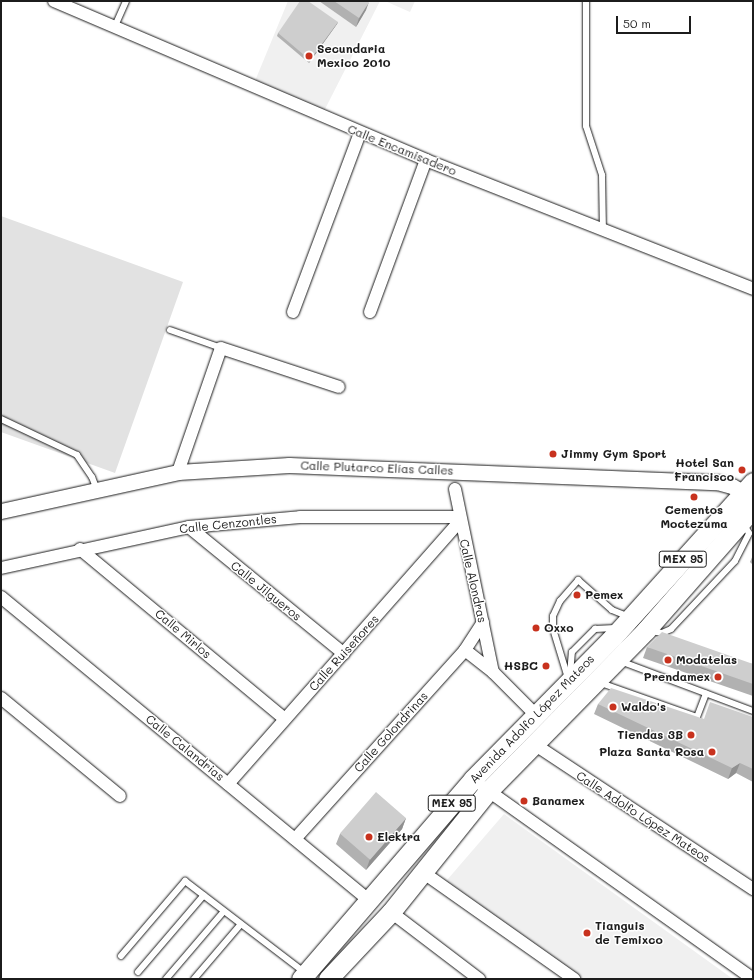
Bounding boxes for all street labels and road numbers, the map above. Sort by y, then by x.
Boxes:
street label: Calle Encamisadero [345,122,459,178]
street label: Calle Plutarco Elías Calles [300,458,454,478]
street label: Calle Cenzontles [179,512,277,536]
street label: Calle Alondras [456,538,490,624]
road number: MEX 95 [658,550,708,568]
street label: Calle Jilgueros [228,558,304,624]
street label: Calle Mirlos [152,606,214,662]
street label: Calle Ruiseñores [306,612,382,694]
street label: Avenida Adolfo López Mateos [467,652,597,786]
street label: Calle Golondrinas [351,689,431,775]
street label: Calle Calandrias [143,712,227,784]
street label: Calle Adolfo López Mateos [573,768,713,866]
road number: MEX 95 [427,794,477,812]

